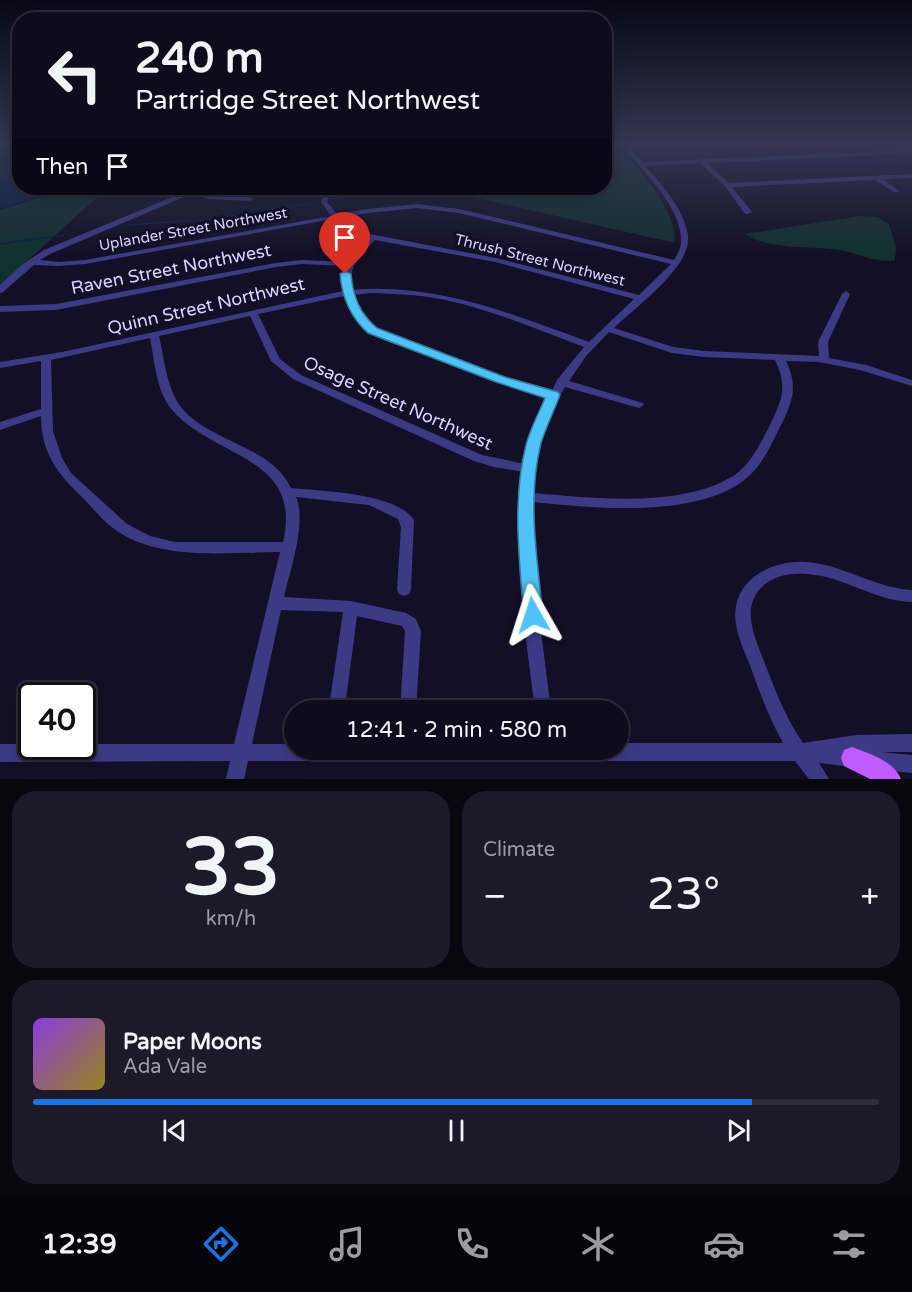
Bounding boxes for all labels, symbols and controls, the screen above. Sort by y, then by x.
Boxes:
text: 240 m [135,33,264,84]
icon: left [36,36,114,114]
text: Partridge Street Northwest [135,84,480,117]
icon: arrive [101,150,134,183]
text: Then [36,154,89,180]
street label: Uplander Street Northwest [97,204,289,254]
pin [319,212,370,274]
icon: arrive [328,221,361,254]
street label: Thrush Street Northwest [453,230,627,290]
street label: Raven Street Northwest [69,239,273,299]
street label: Quinn Street Northwest [105,273,307,339]
street label: Osage Street Northwest [300,351,496,455]
position arrow [501,583,565,647]
speed limit sign: 40 [18,682,96,760]
text: 12:41 · 2 min · 580 m [346,717,567,743]
text: 33 [182,821,280,915]
text: Climate [483,838,555,862]
text: 23° [647,868,720,922]
text: − [483,877,507,916]
text: + [860,877,879,916]
text: km/h [206,907,256,931]
text: Paper Moons [123,1029,262,1055]
text: Ada Vale [123,1055,207,1079]
icon: previous [158,1114,191,1147]
icon: pause [440,1114,473,1147]
icon: next [722,1114,755,1147]
icon: directions [200,1223,242,1265]
icon: music [326,1223,368,1265]
icon: phone [451,1223,493,1265]
icon: climate [577,1223,619,1265]
icon: car [703,1223,745,1265]
icon: filters [828,1223,870,1265]
text: 12:39 [42,1228,117,1261]

